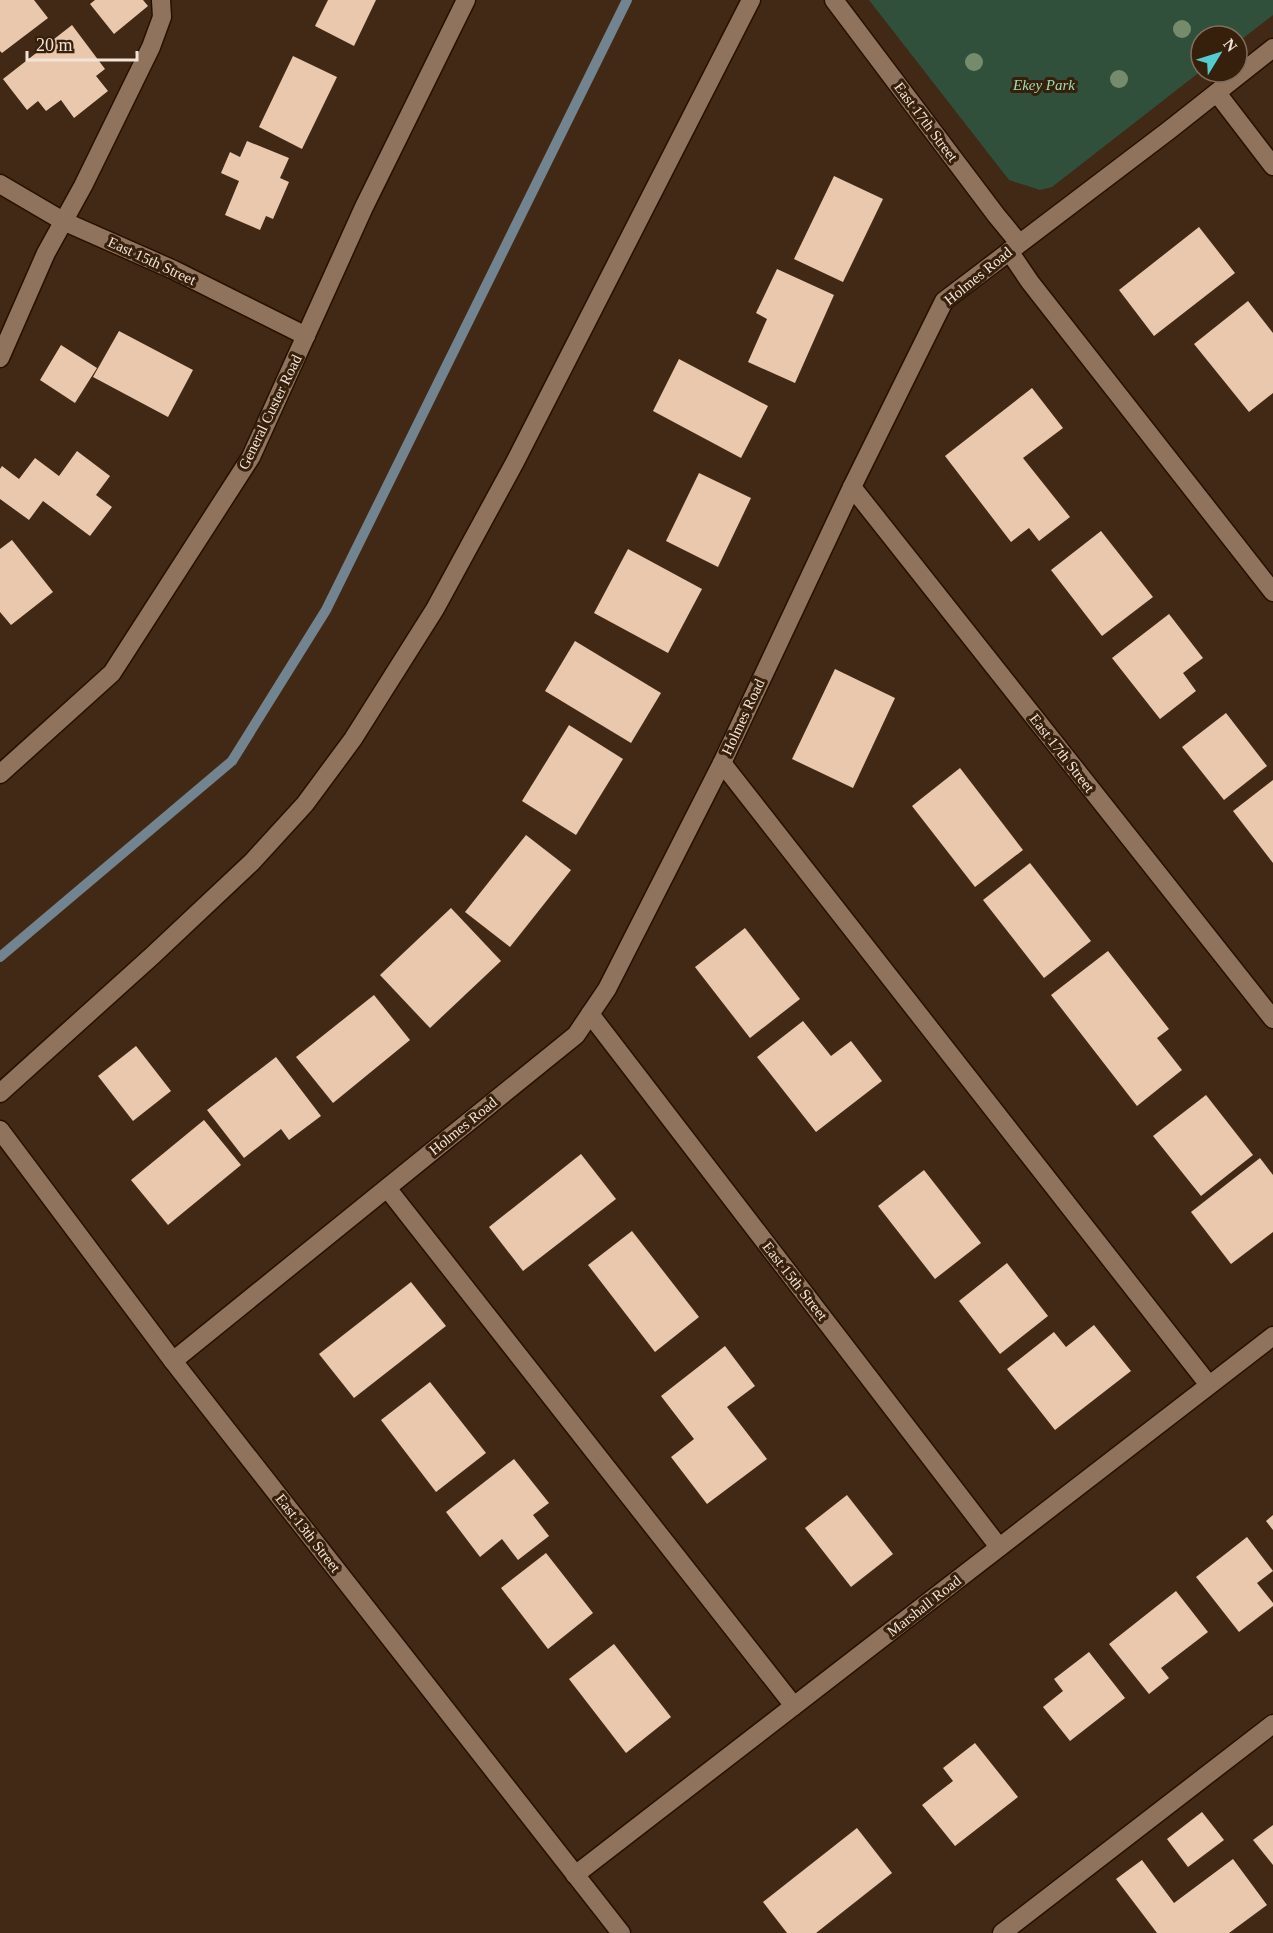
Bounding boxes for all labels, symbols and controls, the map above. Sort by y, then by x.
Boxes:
scale bar [27,24,136,62]
north arrow [1189,24,1249,84]
text: 20 m [36,35,73,55]
text: N [1220,35,1241,55]
park label: Ekey Park [1012,77,1075,93]
street label: East 17th Street [891,79,961,165]
street label: East 15th Street [106,234,199,289]
street label: Holmes Road [941,244,1015,308]
street label: General Custer Road [235,352,305,472]
street label: Holmes Road [718,676,768,758]
street label: East 17th Street [1026,711,1098,796]
street label: Holmes Road [426,1094,500,1158]
street label: East 15th Street [759,1239,831,1324]
street label: East 13th Street [272,1491,344,1576]
street label: Marshall Road [884,1572,964,1640]

